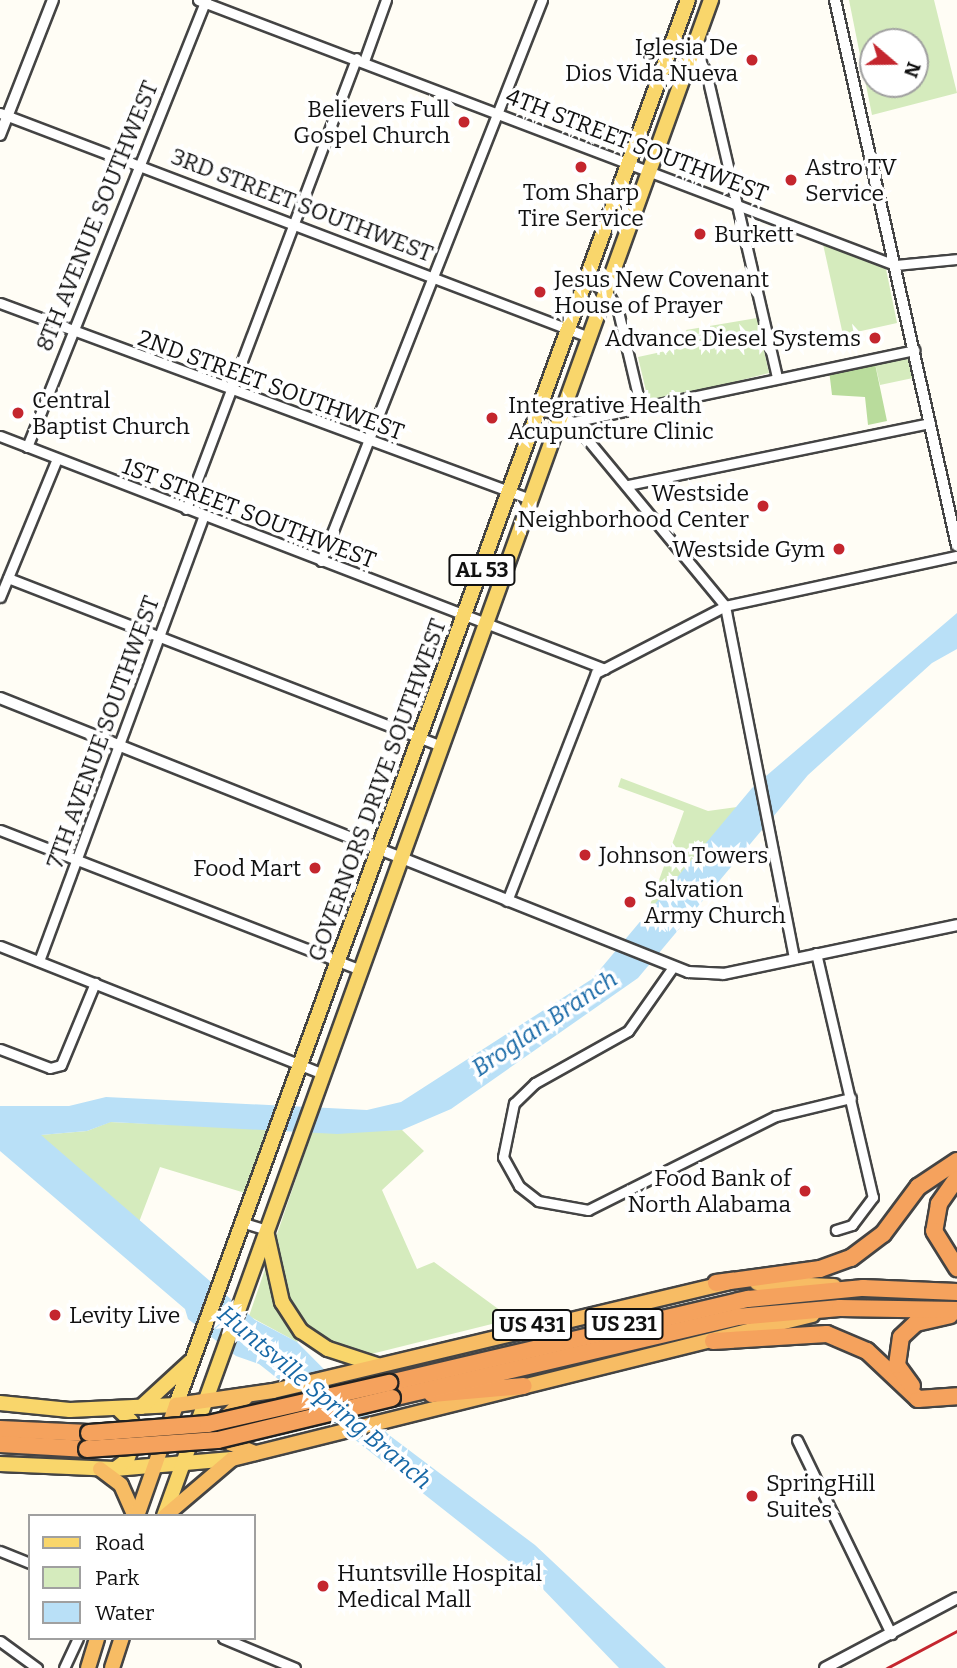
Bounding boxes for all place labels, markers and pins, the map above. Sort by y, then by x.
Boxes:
place label: Iglesia De Dios Vida Nueva [565,33,738,87]
marker: Iglesia De Dios Vida Nueva [744,52,760,68]
place label: Believers Full Gospel Church [293,95,450,149]
marker: Believers Full Gospel Church [456,114,472,130]
place label: Astro TV Service [805,153,897,207]
marker: Tom Sharp Tire Service [573,159,589,175]
marker: Astro TV Service [783,172,799,188]
place label: Tom Sharp Tire Service [518,178,644,232]
place label: Burkett [714,220,794,248]
marker: Burkett [692,226,708,242]
place label: Jesus New Covenant House of Prayer [554,265,769,319]
marker: Jesus New Covenant House of Prayer [532,284,548,300]
place label: Advance Diesel Systems [605,324,861,352]
marker: Advance Diesel Systems [867,330,883,346]
place label: Central Baptist Church [32,386,190,440]
place label: Integrative Health Acupuncture Clinic [508,391,714,445]
marker: Central Baptist Church [10,405,26,421]
marker: Integrative Health Acupuncture Clinic [482,408,502,428]
place label: Westside Neighborhood Center [517,479,749,533]
marker: Westside Neighborhood Center [755,498,771,514]
place label: Westside Gym [672,535,825,563]
marker: Westside Gym [831,541,847,557]
place label: Johnson Towers [599,841,768,869]
marker: Johnson Towers [577,847,593,863]
place label: Food Mart [193,854,301,882]
marker: Food Mart [307,860,323,876]
place label: Salvation Army Church [644,875,786,929]
marker: Salvation Army Church [622,894,638,910]
place label: Food Bank of North Alabama [627,1164,791,1218]
marker: Food Bank of North Alabama [797,1183,813,1199]
place label: Levity Live [69,1301,180,1329]
marker: Levity Live [47,1307,63,1323]
place label: SpringHill Suites [766,1469,875,1523]
marker: SpringHill Suites [744,1488,760,1504]
place label: Huntsville Hospital Medical Mall [337,1559,542,1613]
marker: Huntsville Hospital Medical Mall [315,1578,331,1594]

